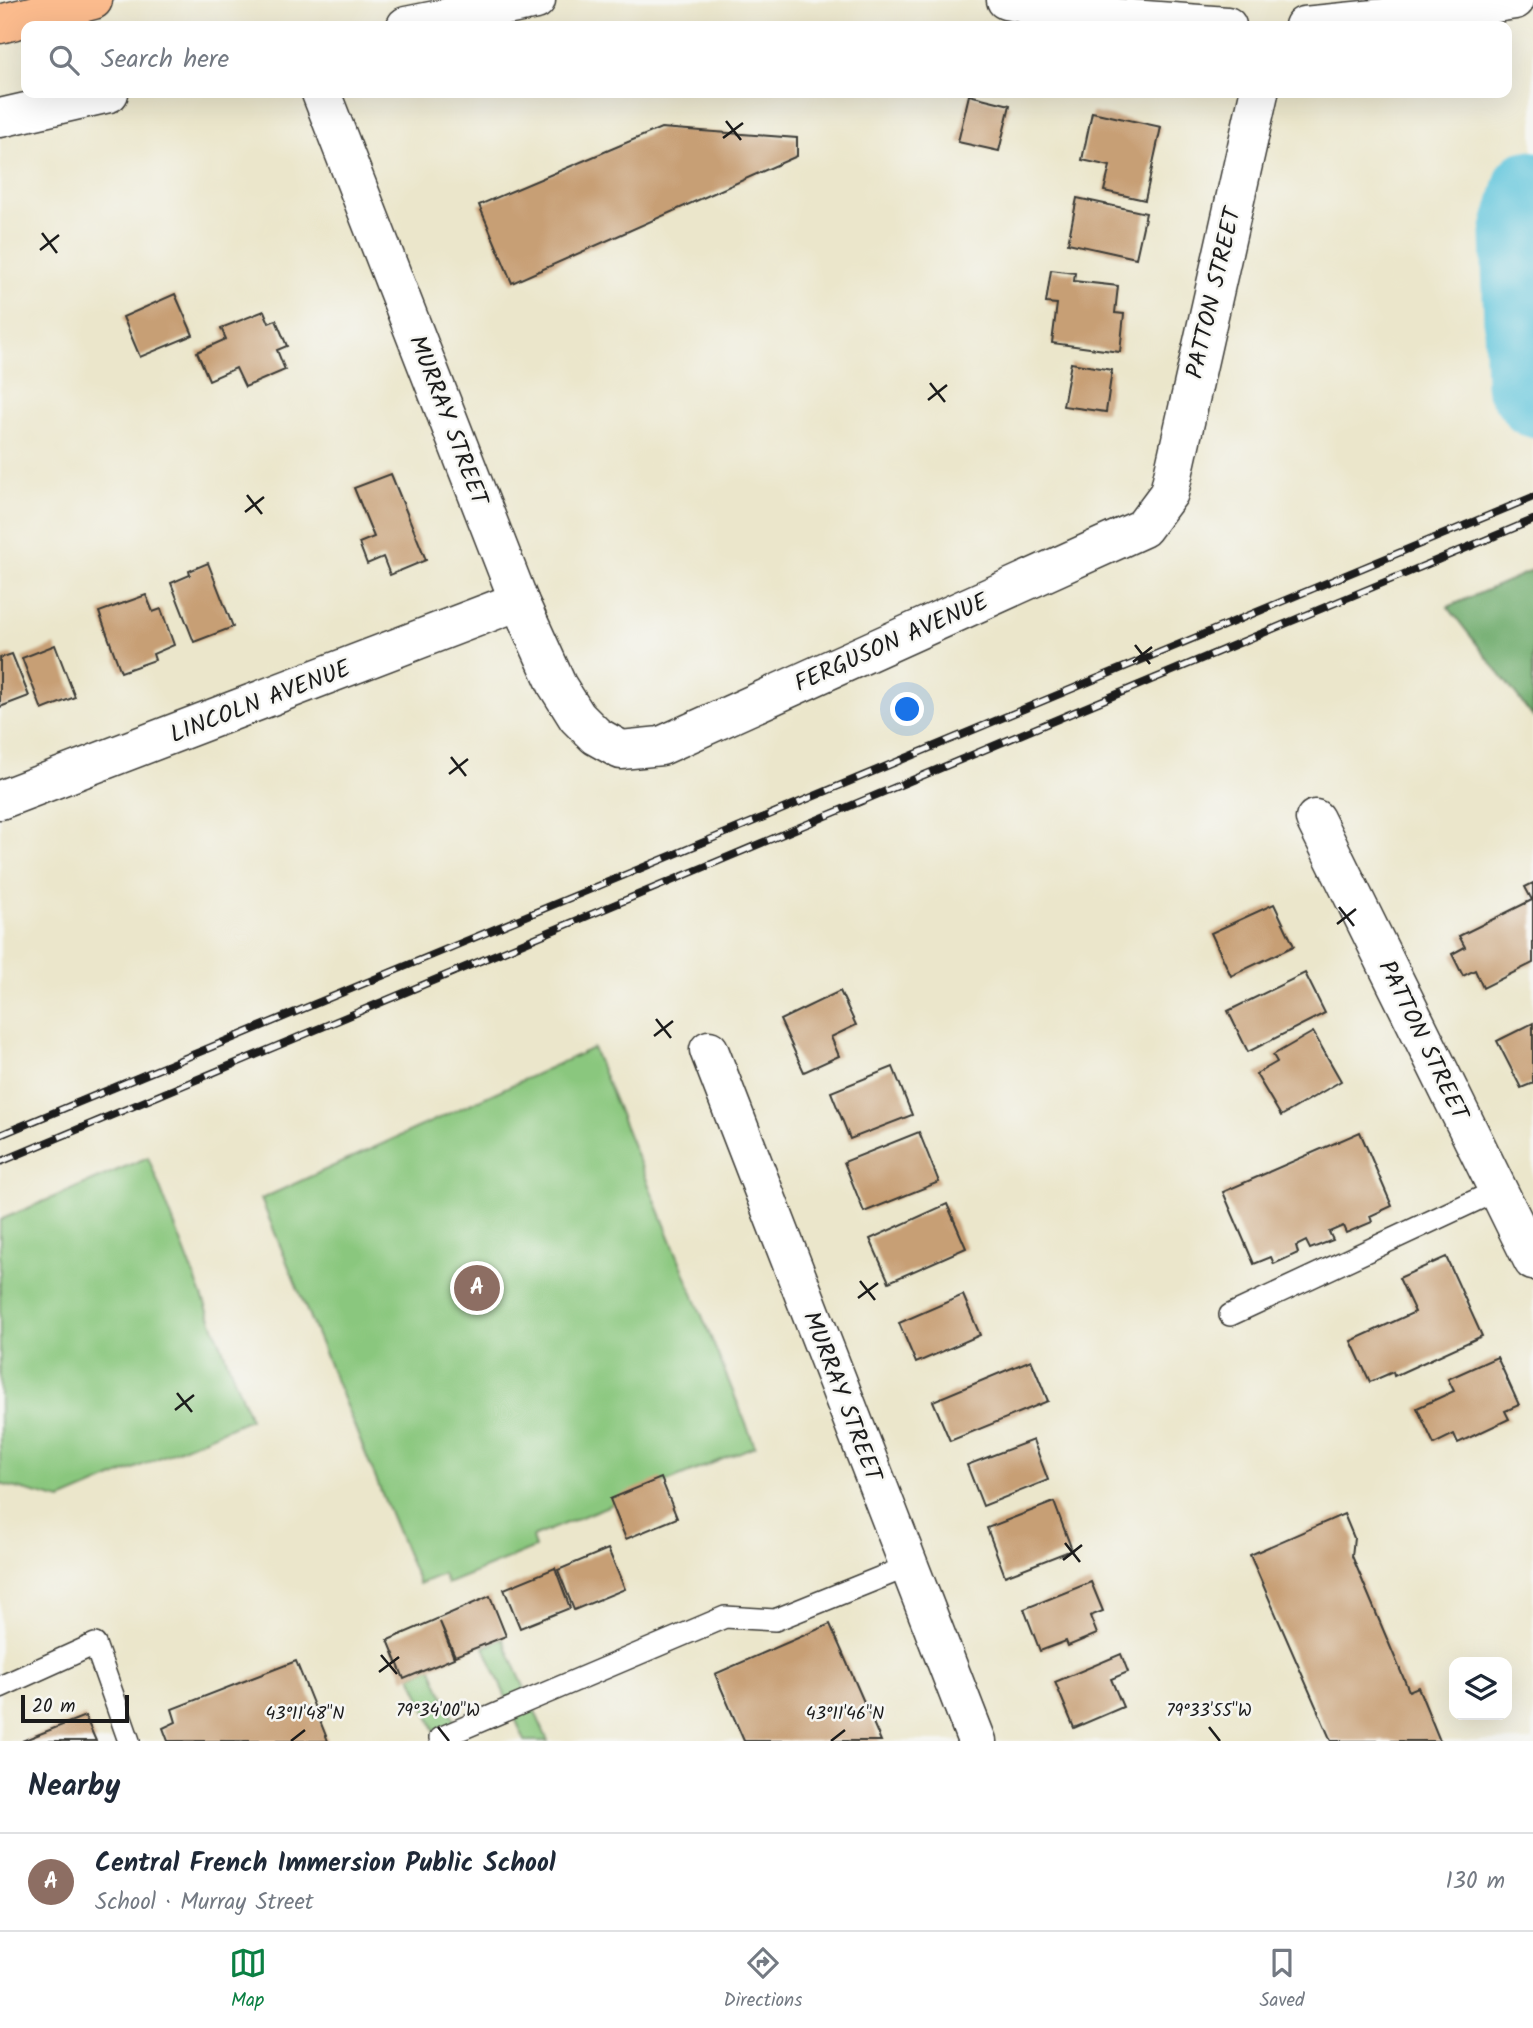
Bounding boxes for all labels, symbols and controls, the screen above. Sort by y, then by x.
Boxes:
search box [21,21,1512,98]
text: Search here [101,39,229,81]
icon: search [45,41,83,79]
street label: PATTON STREET [1176,202,1254,383]
street label: MURRAY STREET [397,330,499,513]
street label: FERGUSON AVENUE [788,583,996,704]
street label: LINCOLN AVENUE [164,650,358,755]
your location [890,692,924,726]
street label: PATTON STREET [1367,954,1479,1130]
pin: A [454,1262,500,1314]
street label: MURRAY STREET [791,1306,893,1489]
map controls [1449,1657,1512,1720]
button: layers [1449,1657,1512,1720]
scale bar [21,1692,130,1724]
text: 20 m [32,1692,75,1722]
text: 79°34'00"W [396,1697,480,1726]
text: 79°33'55"W [1166,1697,1252,1726]
text: 43°11'48"N [265,1700,345,1729]
text: 43°11'46"N [806,1700,884,1729]
text: Nearby [28,1763,120,1811]
text: Central French Immersion Public School [95,1843,556,1885]
text: A [44,1864,58,1900]
text: 130 m [1446,1864,1505,1900]
text: School · Murray Street [95,1885,314,1921]
tab: Map [229,1944,267,2016]
tab: Directions [724,1944,802,2016]
tab: Saved [1259,1944,1304,2016]

